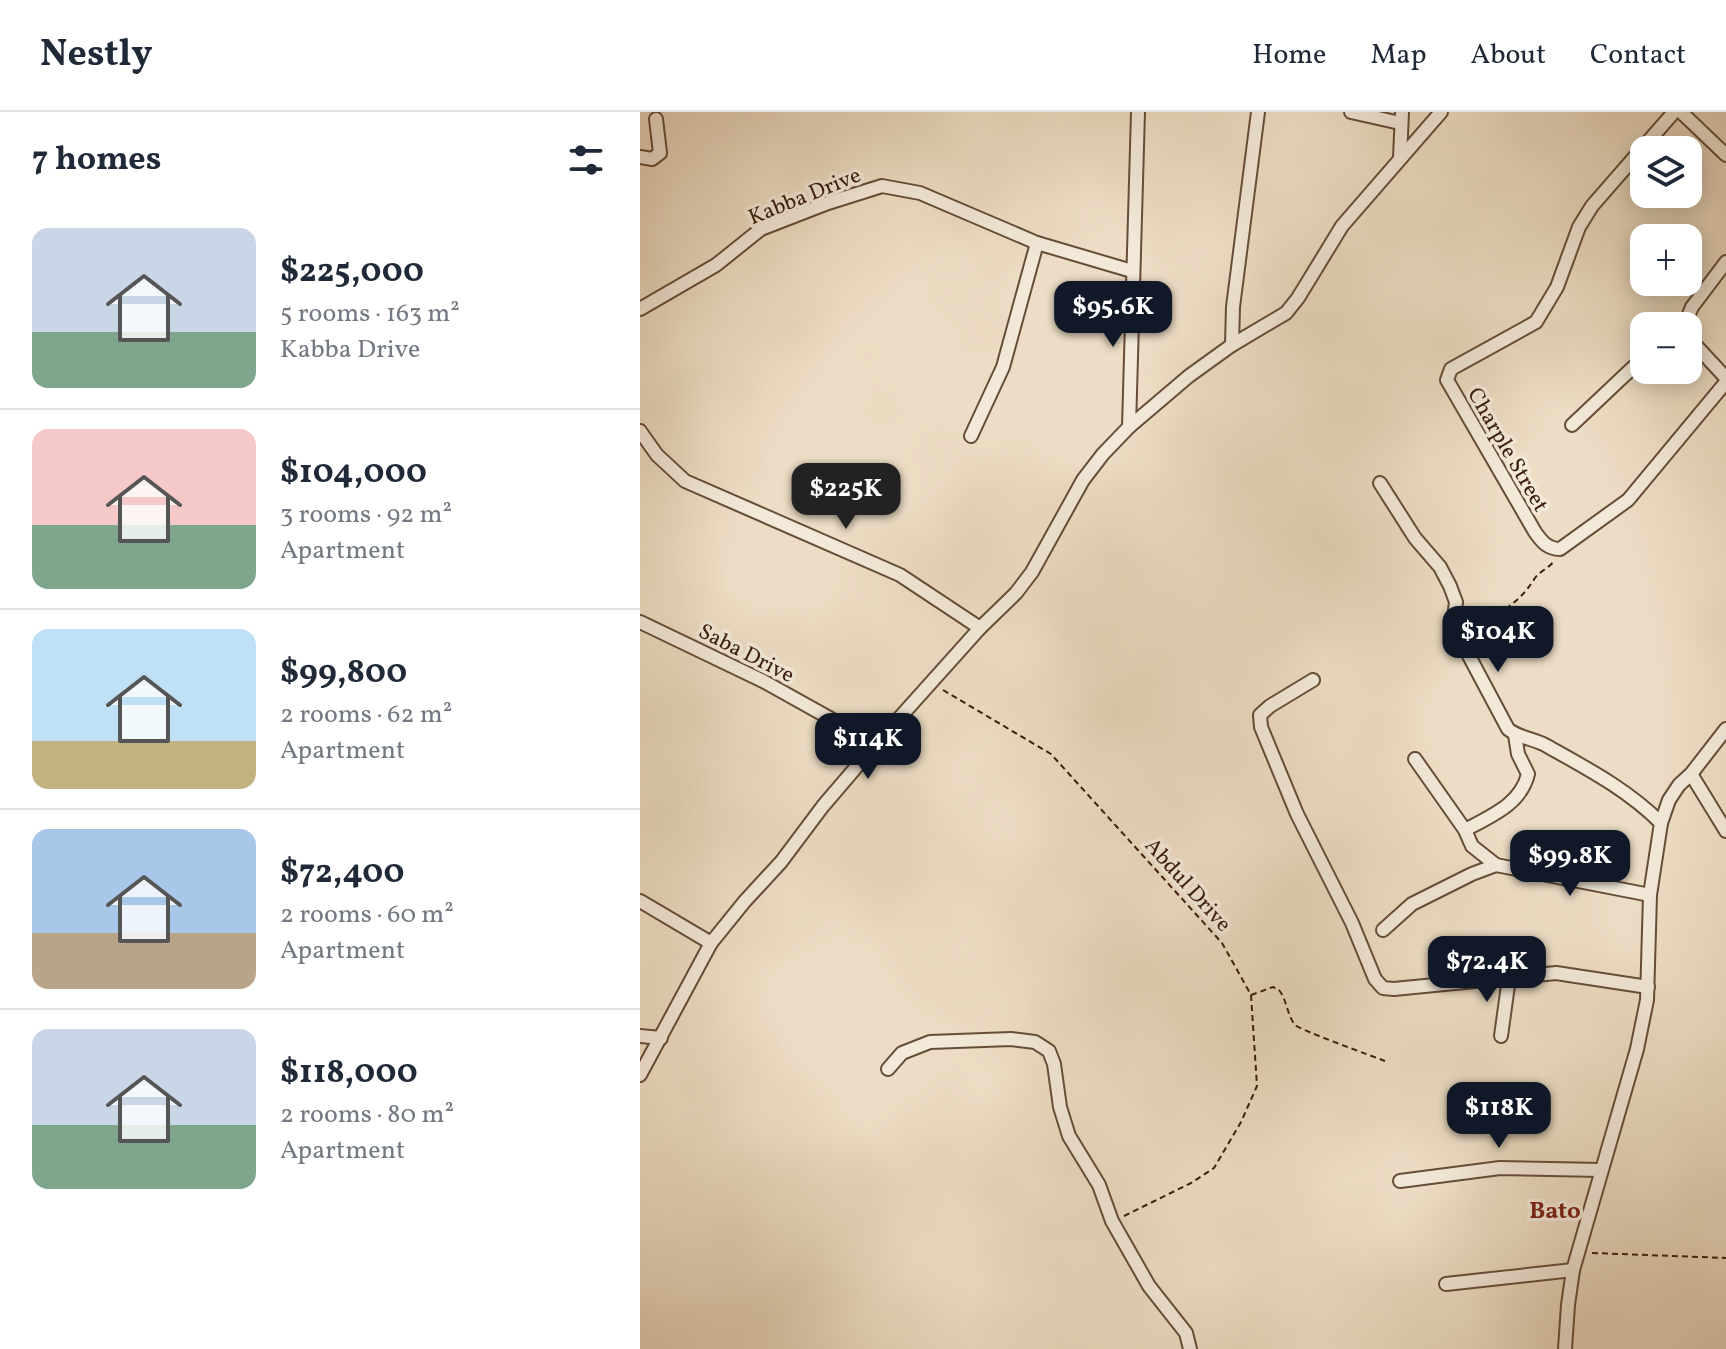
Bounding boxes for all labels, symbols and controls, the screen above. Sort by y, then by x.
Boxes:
text: Nestly [40,29,153,82]
text: Home [1252,36,1326,75]
text: Map [1370,36,1426,75]
text: About [1470,36,1546,75]
text: Contact [1590,36,1686,75]
map controls [1630,136,1702,384]
button: layers [1630,136,1702,208]
text: 7 homes [32,137,161,184]
icon: filters [564,138,608,182]
street label: Kabba Drive [744,161,866,234]
button: + [1630,224,1702,296]
text: $225,000 [280,249,424,296]
icon: home [96,260,192,356]
pin: $95.6K [1048,281,1178,349]
text: $95.6K [1072,289,1154,325]
text: 5 rooms · 163 m² [280,296,460,332]
button: − [1630,312,1702,384]
text: Kabba Drive [280,332,420,368]
street label: Charple Street [1459,382,1555,518]
text: $104,000 [280,450,427,497]
icon: home [96,461,192,557]
pin: $225K [790,463,902,531]
text: $225K [810,471,882,507]
text: 3 rooms · 92 m² [280,497,452,533]
text: Apartment [280,533,405,569]
pin: $104K [1442,606,1554,674]
text: $104K [1460,614,1536,650]
street label: Saba Drive [692,617,799,692]
text: $99,800 [280,650,407,697]
icon: home [96,661,192,757]
text: 2 rooms · 62 m² [280,697,452,733]
pin: $114K [812,713,924,781]
text: $114K [833,721,903,757]
text: Apartment [280,733,405,769]
pin: $99.8K [1505,830,1635,898]
street label: Abdul Drive [1136,832,1238,940]
text: $99.8K [1528,838,1612,874]
text: $72,400 [280,850,405,897]
icon: home [96,861,192,957]
text: 2 rooms · 60 m² [280,897,454,933]
text: Apartment [280,933,405,969]
pin: $72.4K [1422,936,1552,1004]
text: $72.4K [1446,944,1528,980]
text: $118,000 [280,1050,418,1097]
icon: home [96,1061,192,1157]
pin: $118K [1443,1082,1555,1150]
text: $118K [1465,1090,1533,1126]
text: 2 rooms · 80 m² [280,1097,454,1133]
text: Apartment [280,1133,405,1169]
district label: Bato [1529,1195,1581,1229]

